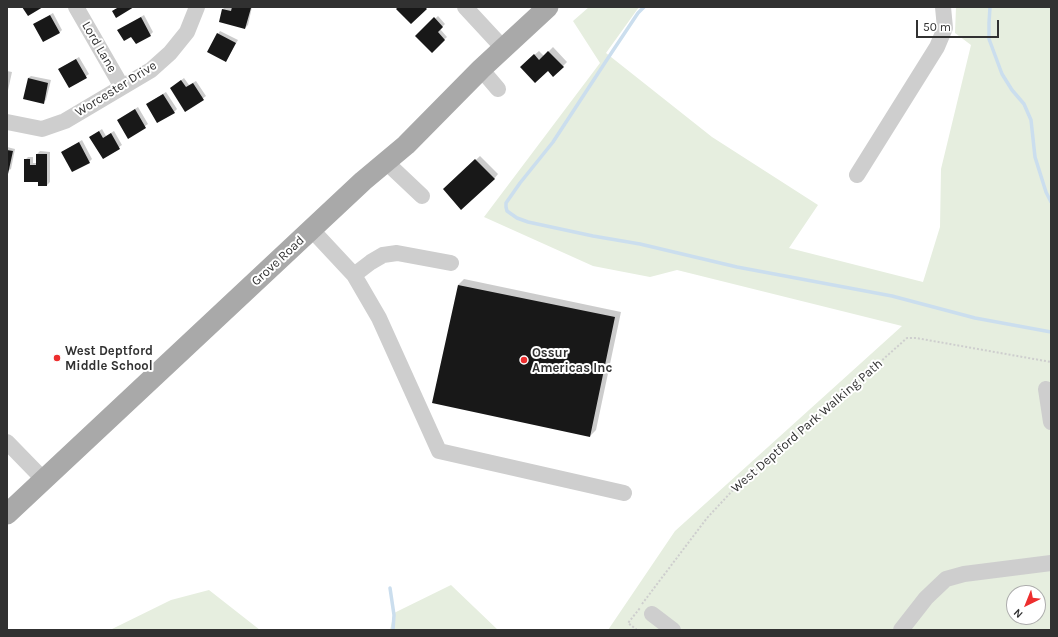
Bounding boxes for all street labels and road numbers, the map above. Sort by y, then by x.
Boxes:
street label: Lord Lane [78,19,120,75]
street label: Worcester Drive [72,58,160,120]
street label: Grove Road [248,233,308,289]
street label: West Deptford Park Walking Path [728,356,886,496]

